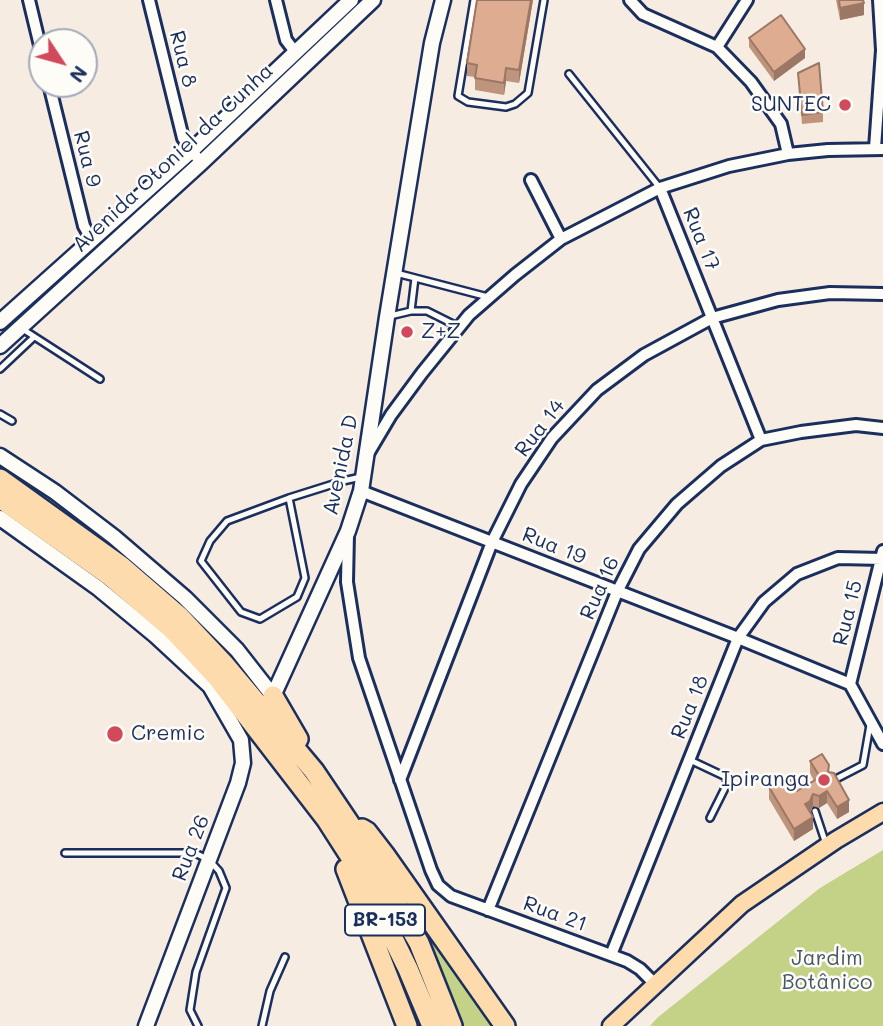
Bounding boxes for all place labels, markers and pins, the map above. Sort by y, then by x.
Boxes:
place label: SUNTEC [751,92,831,118]
marker: SUNTEC [837,97,853,113]
place label: Z+Z [421,319,461,345]
marker: Z+Z [399,324,415,340]
place label: Cremic [131,721,205,747]
marker: Cremic [105,724,125,744]
place label: Ipiranga [721,767,810,793]
marker: Ipiranga [816,772,832,788]

